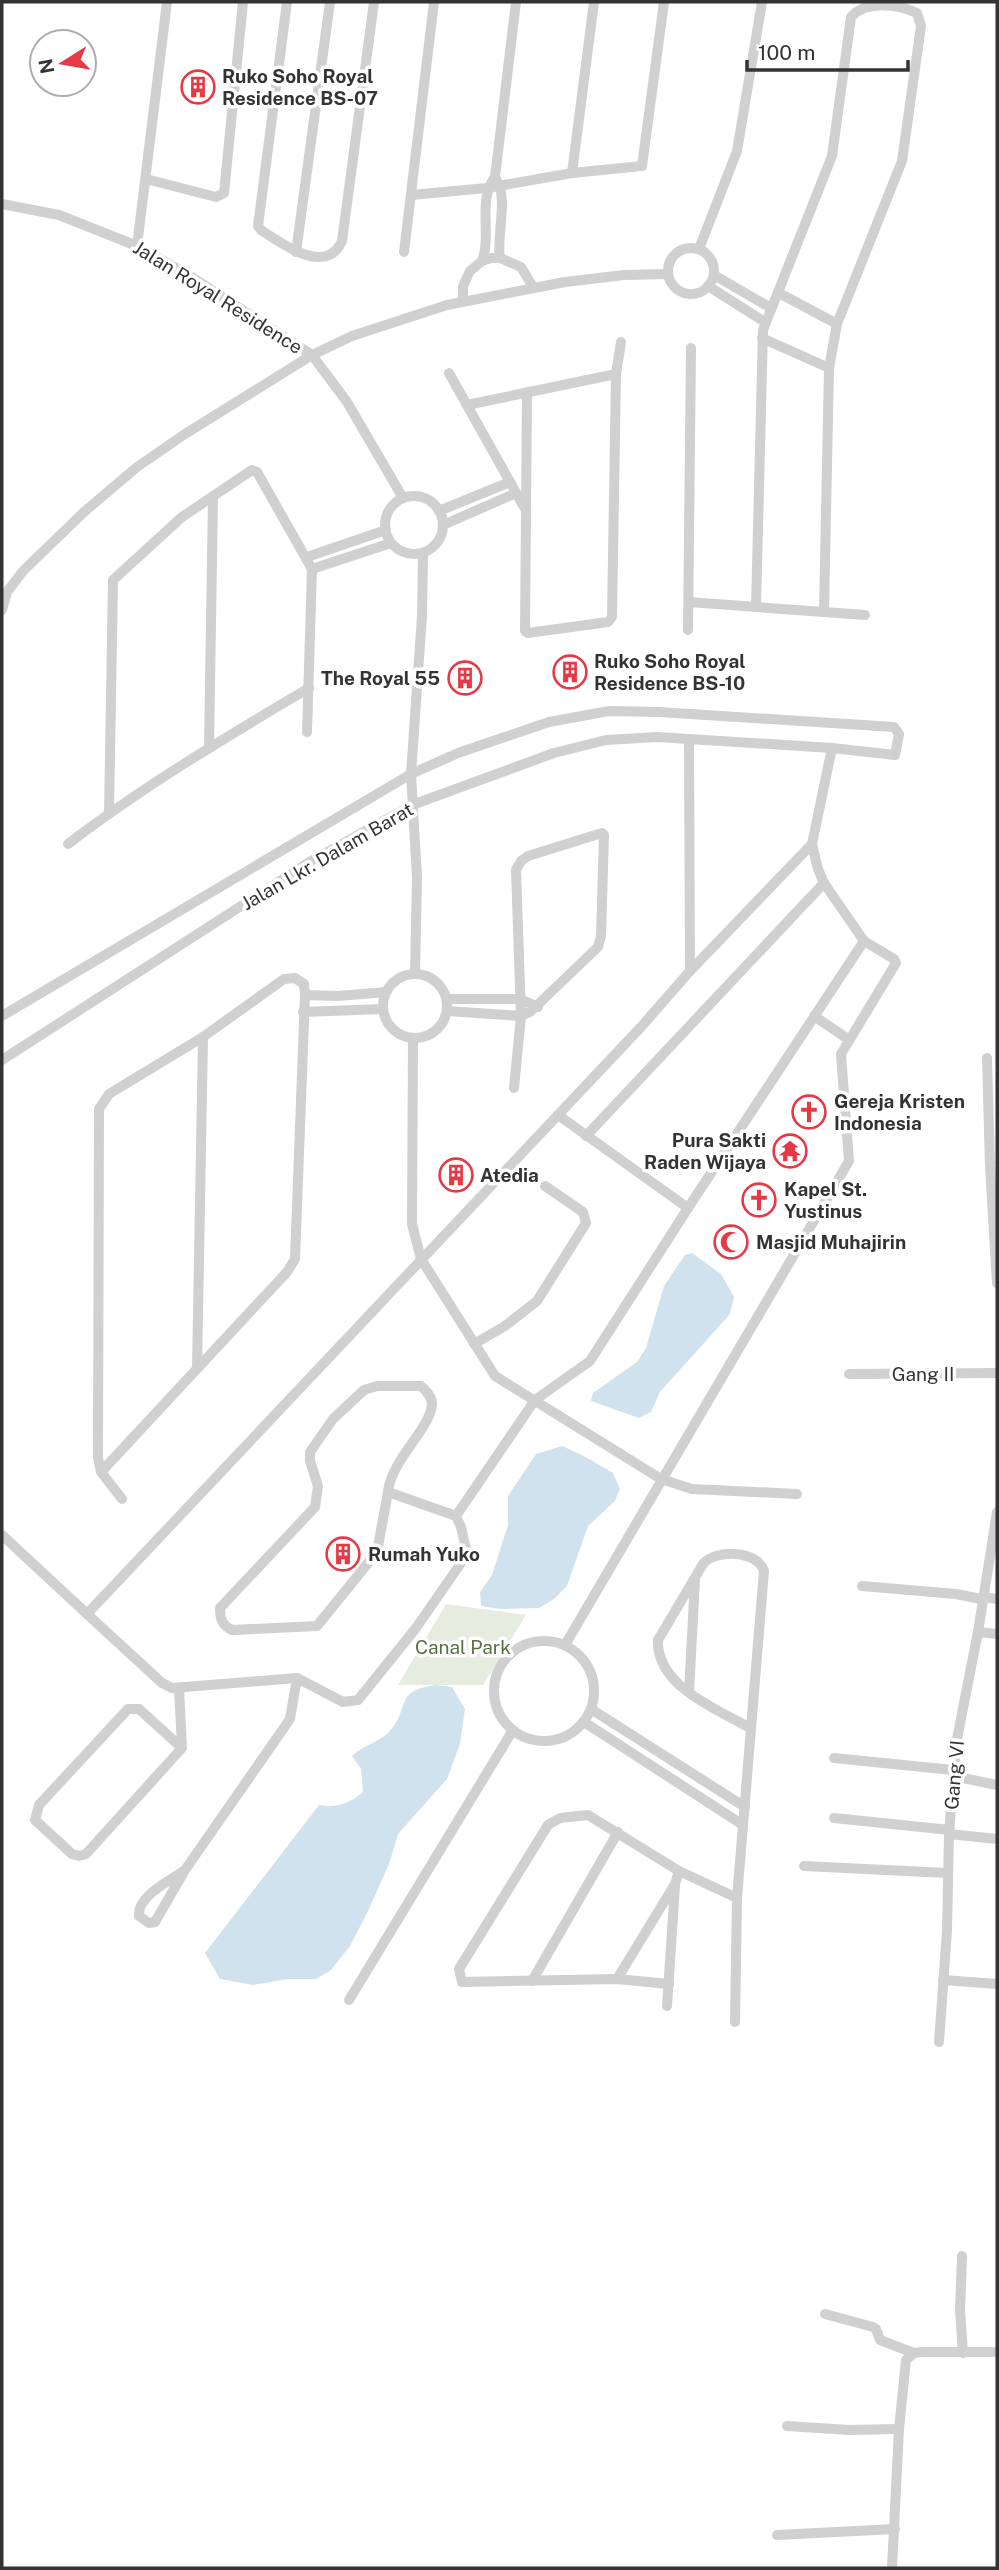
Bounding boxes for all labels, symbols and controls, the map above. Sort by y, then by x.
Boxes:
north arrow [28,28,98,98]
scale bar [747,28,908,72]
text: 100 m [758,40,815,65]
text: N [34,57,59,76]
place label: Ruko Soho Royal Residence BS-07 [222,65,378,109]
building icon: Ruko Soho Royal Residence BS-07 [179,68,217,106]
street label: Jalan Royal Residence [129,236,307,358]
place label: Ruko Soho Royal Residence BS-10 [594,650,745,694]
building icon: Ruko Soho Royal Residence BS-10 [551,653,589,691]
building icon: The Royal 55 [446,659,484,697]
place label: The Royal 55 [321,667,440,689]
street label: Jalan Lkr. Dalam Barat [237,798,417,914]
place label: Gereja Kristen Indonesia [834,1090,965,1134]
church icon: Gereja Kristen Indonesia [790,1093,828,1131]
place label: Pura Sakti Raden Wijaya [644,1129,766,1173]
temple icon: Pura Sakti Raden Wijaya [771,1132,809,1170]
building icon: Atedia [437,1156,475,1194]
place label: Atedia [480,1164,539,1186]
place label: Kapel St. Yustinus [784,1178,867,1222]
church icon: Kapel St. Yustinus [740,1181,778,1219]
mosque icon: Masjid Muhajirin [712,1223,750,1261]
place label: Masjid Muhajirin [756,1231,906,1253]
street label: Gang II [892,1363,954,1385]
building icon: Rumah Yuko [324,1535,362,1573]
place label: Rumah Yuko [368,1543,480,1565]
park label: Canal Park [415,1636,511,1658]
street label: Gang VI [940,1739,968,1811]

